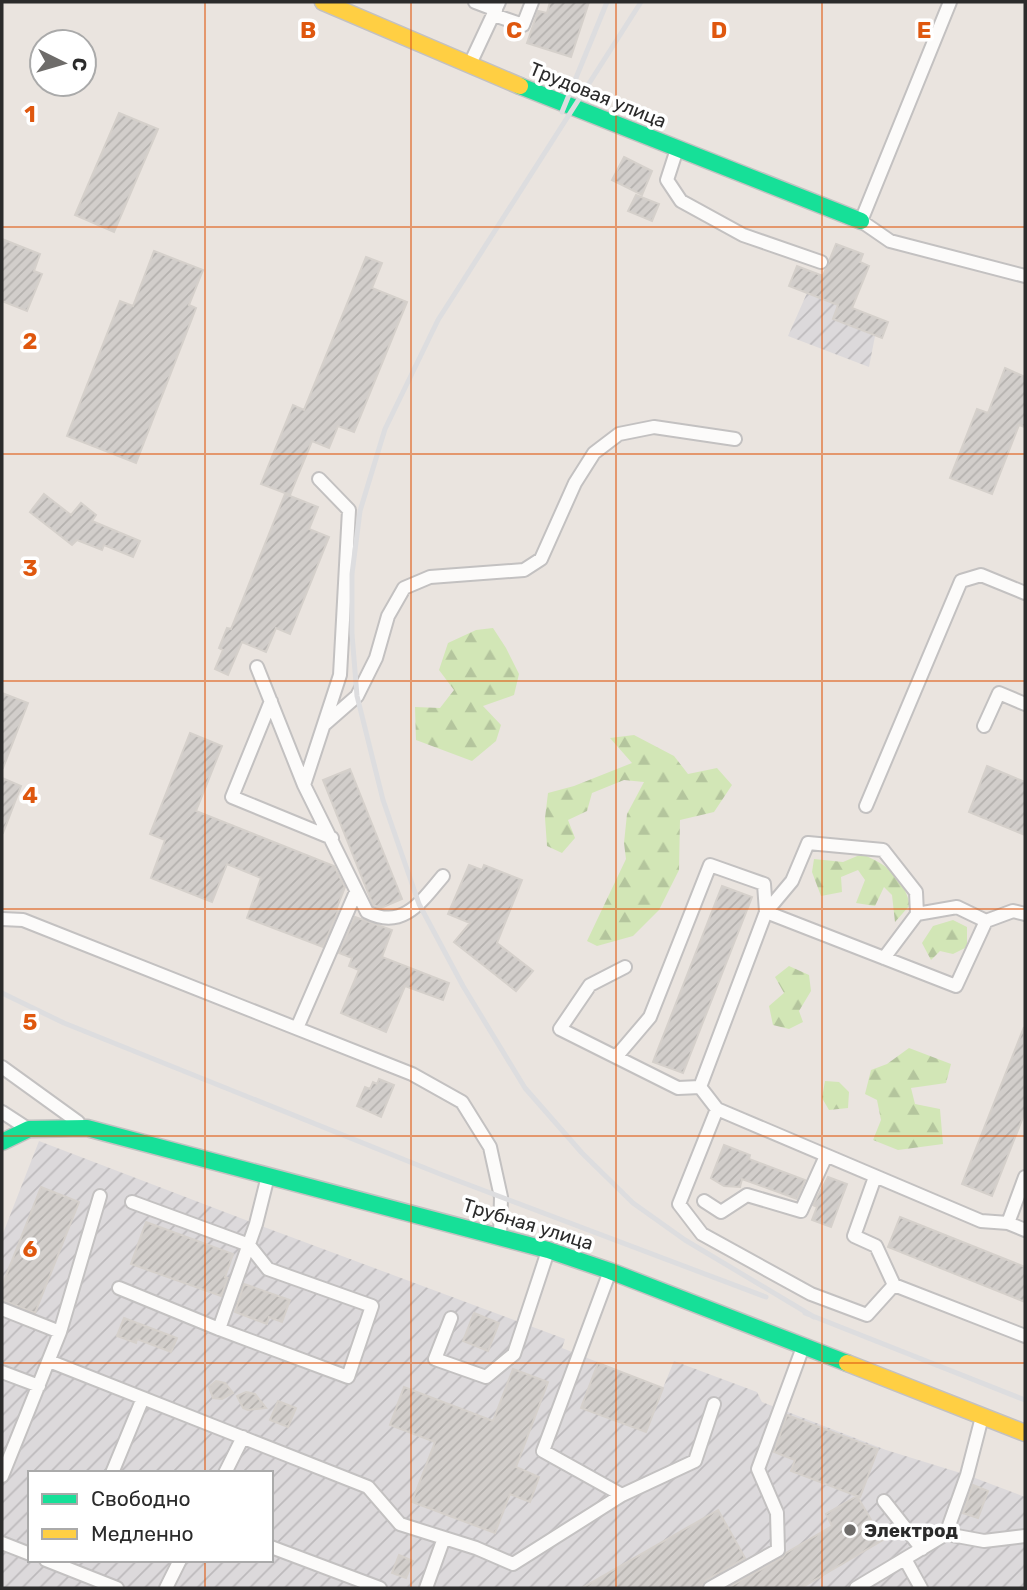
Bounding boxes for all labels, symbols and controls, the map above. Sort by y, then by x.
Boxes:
text: B [300,16,316,44]
text: C [506,16,522,44]
text: D [711,16,727,44]
text: E [917,16,931,44]
north arrow [28,28,98,98]
text: С [67,57,91,72]
street label: Трудовая улица [526,57,670,133]
text: 1 [24,100,36,128]
text: 2 [23,327,37,355]
text: 3 [22,554,38,582]
text: 4 [22,781,38,809]
text: 5 [23,1008,38,1036]
street label: Трубная улица [460,1193,596,1255]
text: 6 [23,1235,38,1263]
legend [28,1471,273,1562]
text: Свободно [91,1486,191,1511]
place label: Электрод [864,1519,959,1542]
text: Медленно [91,1521,194,1546]
marker: Электрод [842,1522,858,1538]

